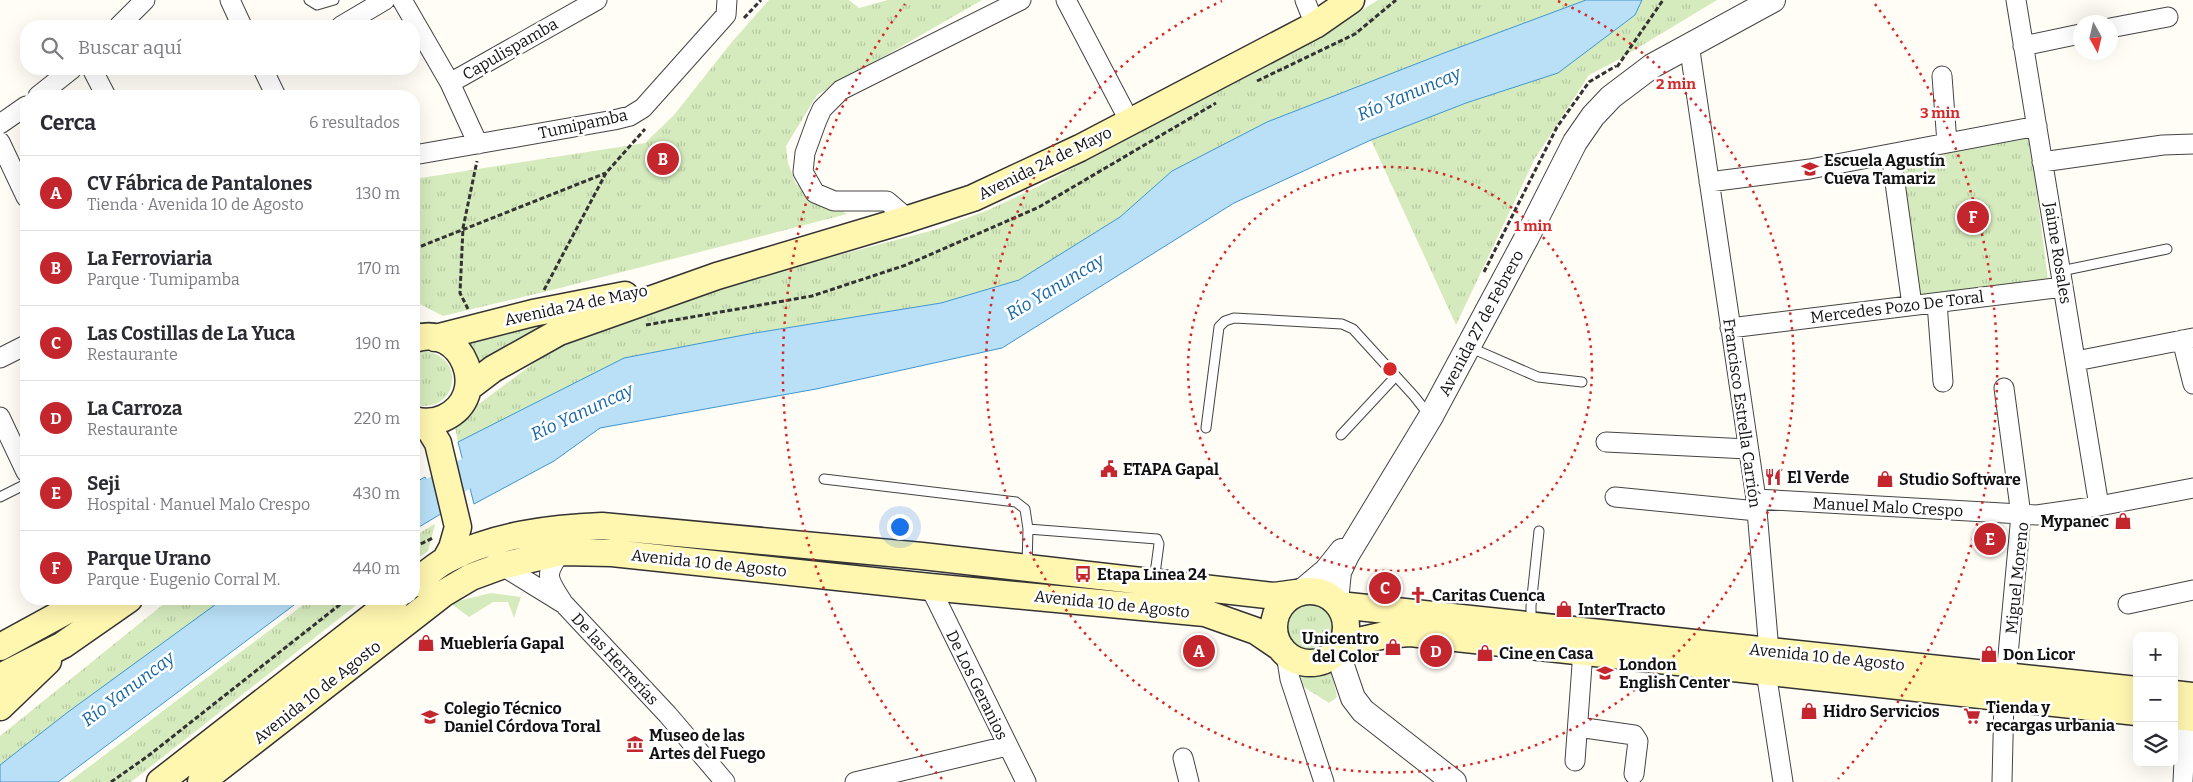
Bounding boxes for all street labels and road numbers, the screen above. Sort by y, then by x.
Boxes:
street label: Capulispamba [459,14,561,84]
street label: Tumipamba [537,105,630,143]
street label: Avenida 24 de Mayo [975,122,1115,204]
street label: Jaime Rosales [2040,200,2075,305]
street label: Avenida 27 de Febrero [1434,247,1528,399]
street label: Avenida 24 de Mayo [503,281,649,329]
street label: Mercedes Pozo De Toral [1809,287,1985,327]
street label: Francisco Estrella Carrión [1719,317,1765,509]
street label: Manuel Malo Crespo [1812,494,1964,520]
street label: Miguel Moreno [2002,521,2032,635]
street label: Avenida 10 de Agosto [630,545,788,581]
street label: Avenida 10 de Agosto [1033,586,1191,622]
street label: De las Herrerías [568,609,662,709]
street label: De Los Geranios [942,627,1012,743]
street label: Avenida 10 de Agosto [250,636,384,748]
street label: Avenida 10 de Agosto [1748,639,1906,675]

